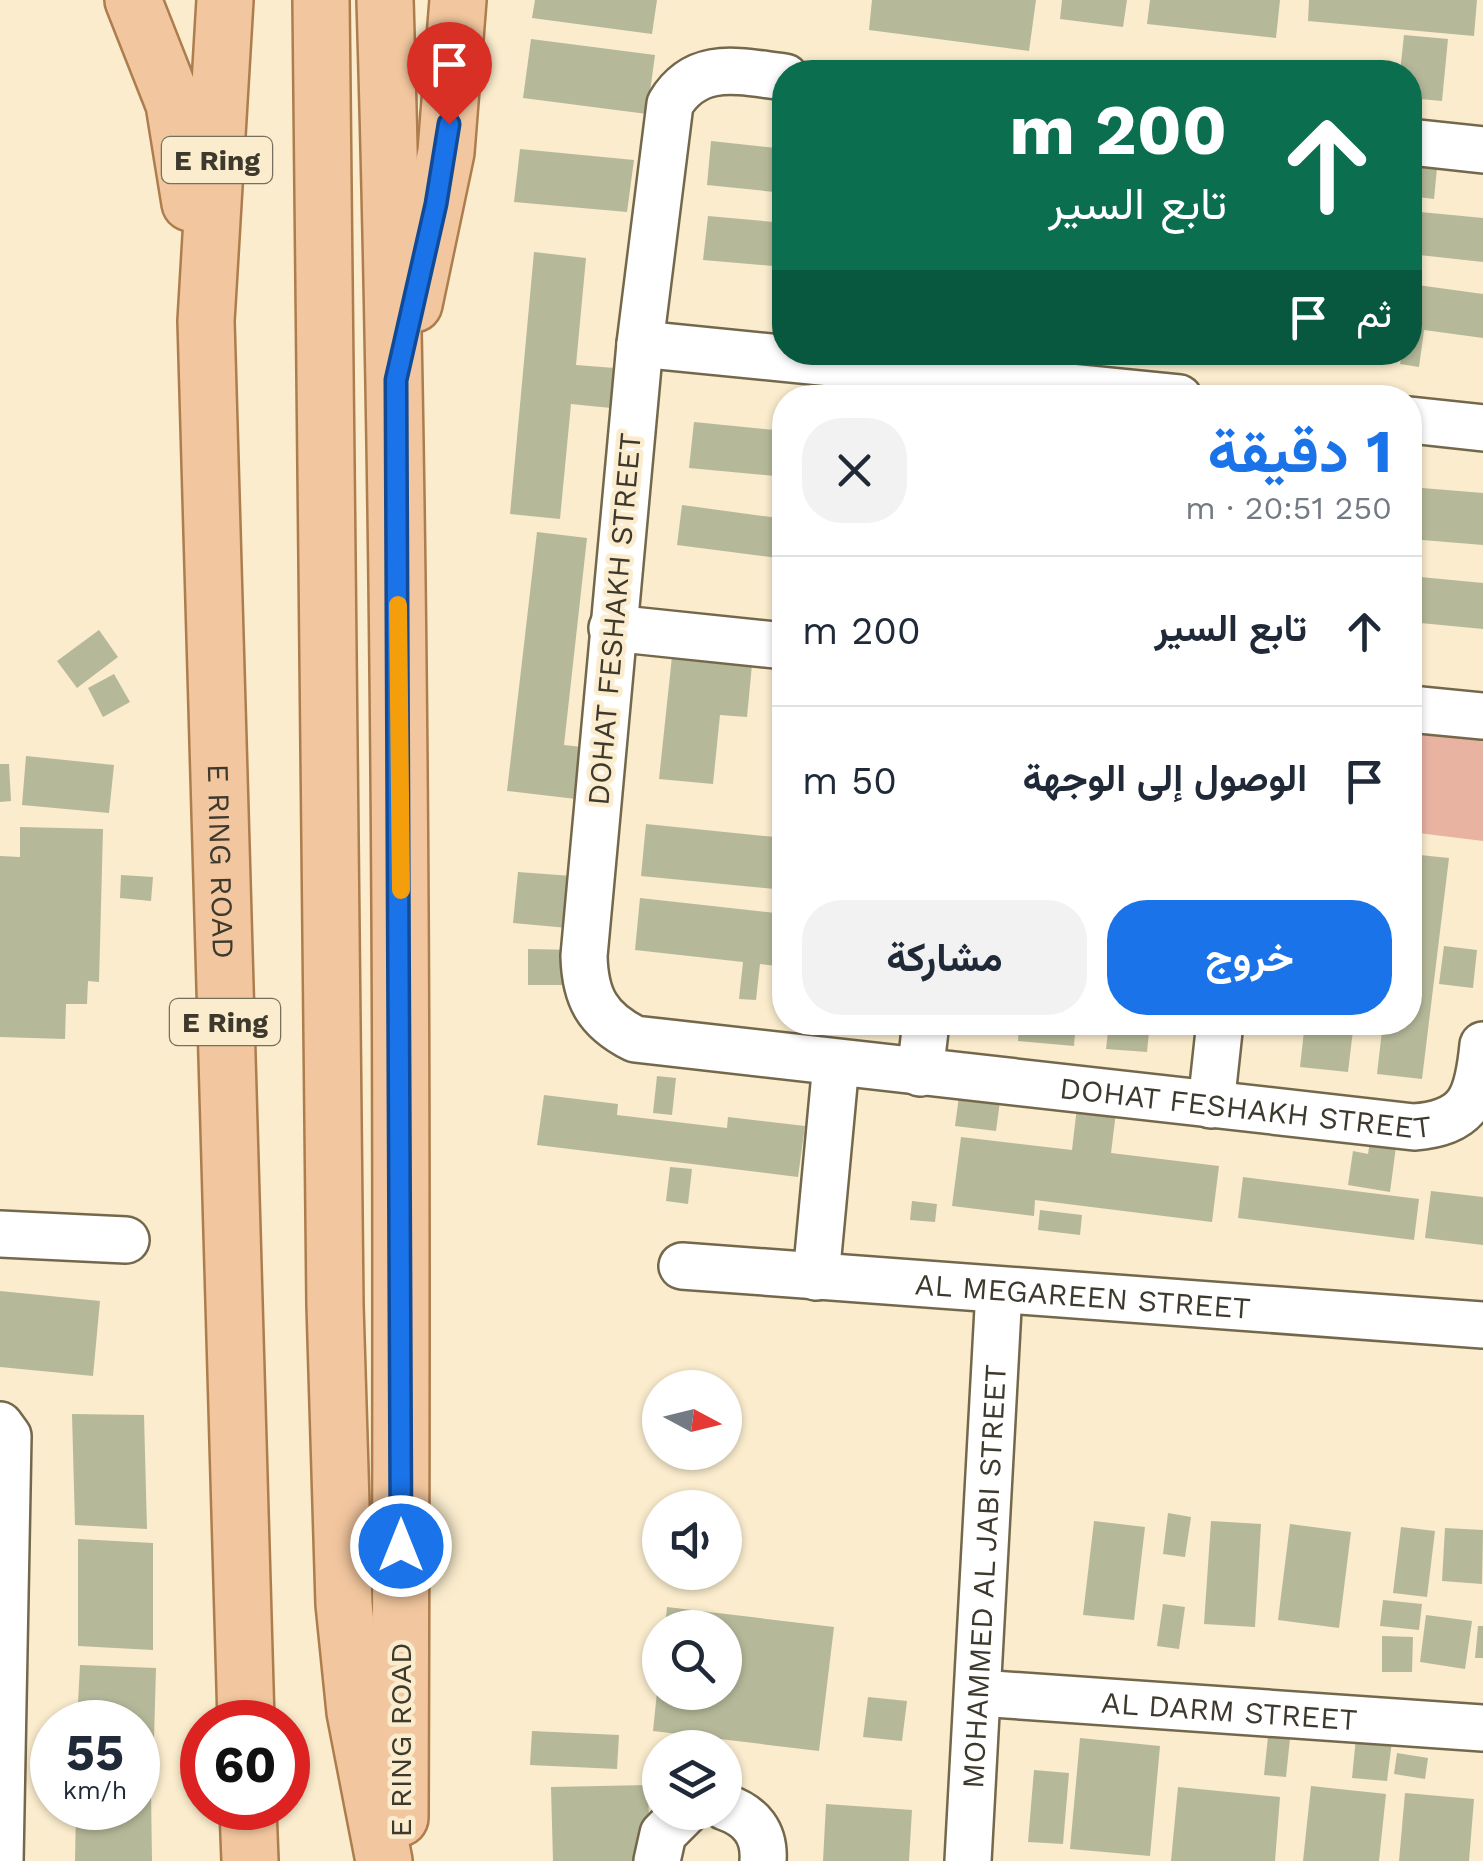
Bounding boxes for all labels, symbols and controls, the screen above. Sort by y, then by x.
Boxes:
pin [407,22,492,125]
icon: arrive [422,37,477,92]
text: 200 m [1009,89,1227,171]
icon: ahead [1262,100,1392,230]
road number: E Ring [162,137,272,183]
text: تابع السير [1048,177,1227,230]
icon: arrive [1281,290,1336,345]
text: ثم [1356,292,1392,336]
text: 1 دقيقة [1207,416,1392,487]
button: close [802,418,907,523]
street label: DOHAT FESHAKH STREET [580,431,648,807]
text: 250 m · 20:51 [1185,489,1392,527]
icon: ahead [1337,604,1392,659]
text: تابع السير [1154,606,1307,650]
text: 200 m [802,609,921,653]
icon: arrive [1337,754,1392,809]
text: الوصول إلى الوجهة [1023,756,1307,800]
text: 50 m [802,759,897,803]
street label: E RING ROAD [201,763,242,959]
button: مشاركة [802,900,1087,1015]
button: خروج [1107,900,1392,1015]
road number: E Ring [170,999,280,1045]
street label: DOHAT FESHAKH STREET [1058,1070,1434,1145]
street label: AL MEGAREEN STREET [914,1266,1252,1325]
street label: MOHAMMED AL JABI STREET [954,1363,1012,1790]
north arrow [642,1370,742,1470]
map controls [642,1370,742,1830]
button: sound [642,1490,742,1590]
position arrow [349,1494,453,1598]
button: search [642,1610,742,1710]
street label: E RING ROAD [383,1642,418,1838]
street label: AL DARM STREET [1100,1684,1359,1737]
speed limit sign: 60 [180,1700,310,1830]
text: 55 [66,1723,124,1782]
button: layers [642,1730,742,1830]
text: km/h [63,1776,127,1805]

